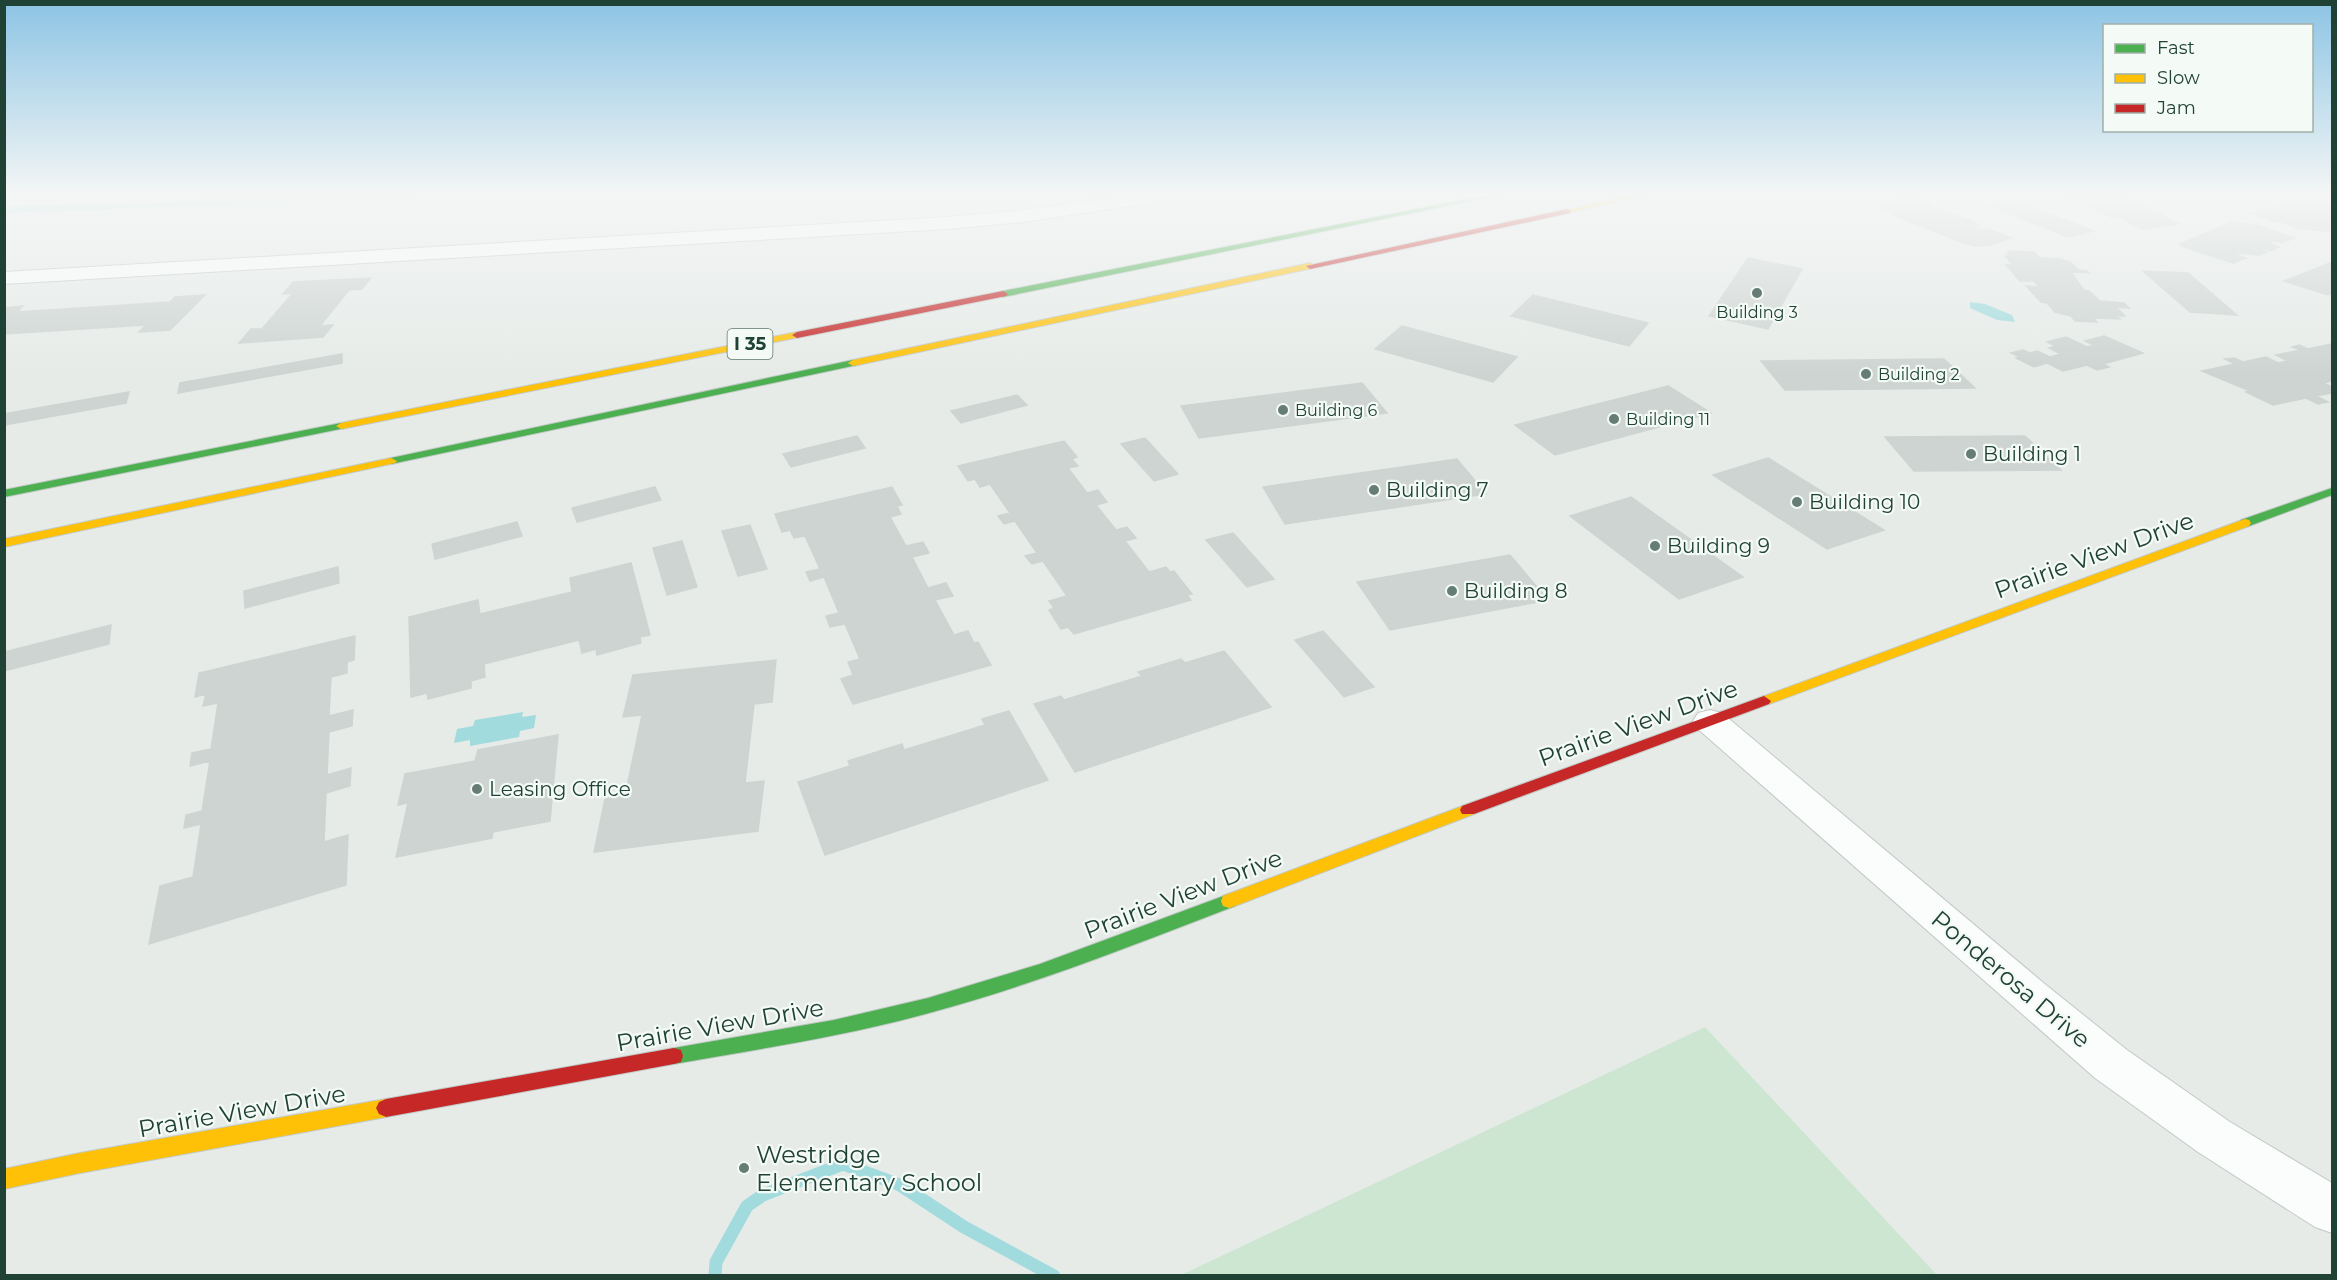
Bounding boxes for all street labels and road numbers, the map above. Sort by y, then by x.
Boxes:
road number: I 35 [728,329,772,359]
street label: Prairie View Drive [1990,505,2198,605]
street label: Prairie View Drive [1534,673,1742,773]
street label: Prairie View Drive [1080,843,1286,945]
street label: Ponderosa Drive [1926,904,2096,1054]
street label: Prairie View Drive [614,992,826,1058]
street label: Prairie View Drive [136,1078,348,1144]

